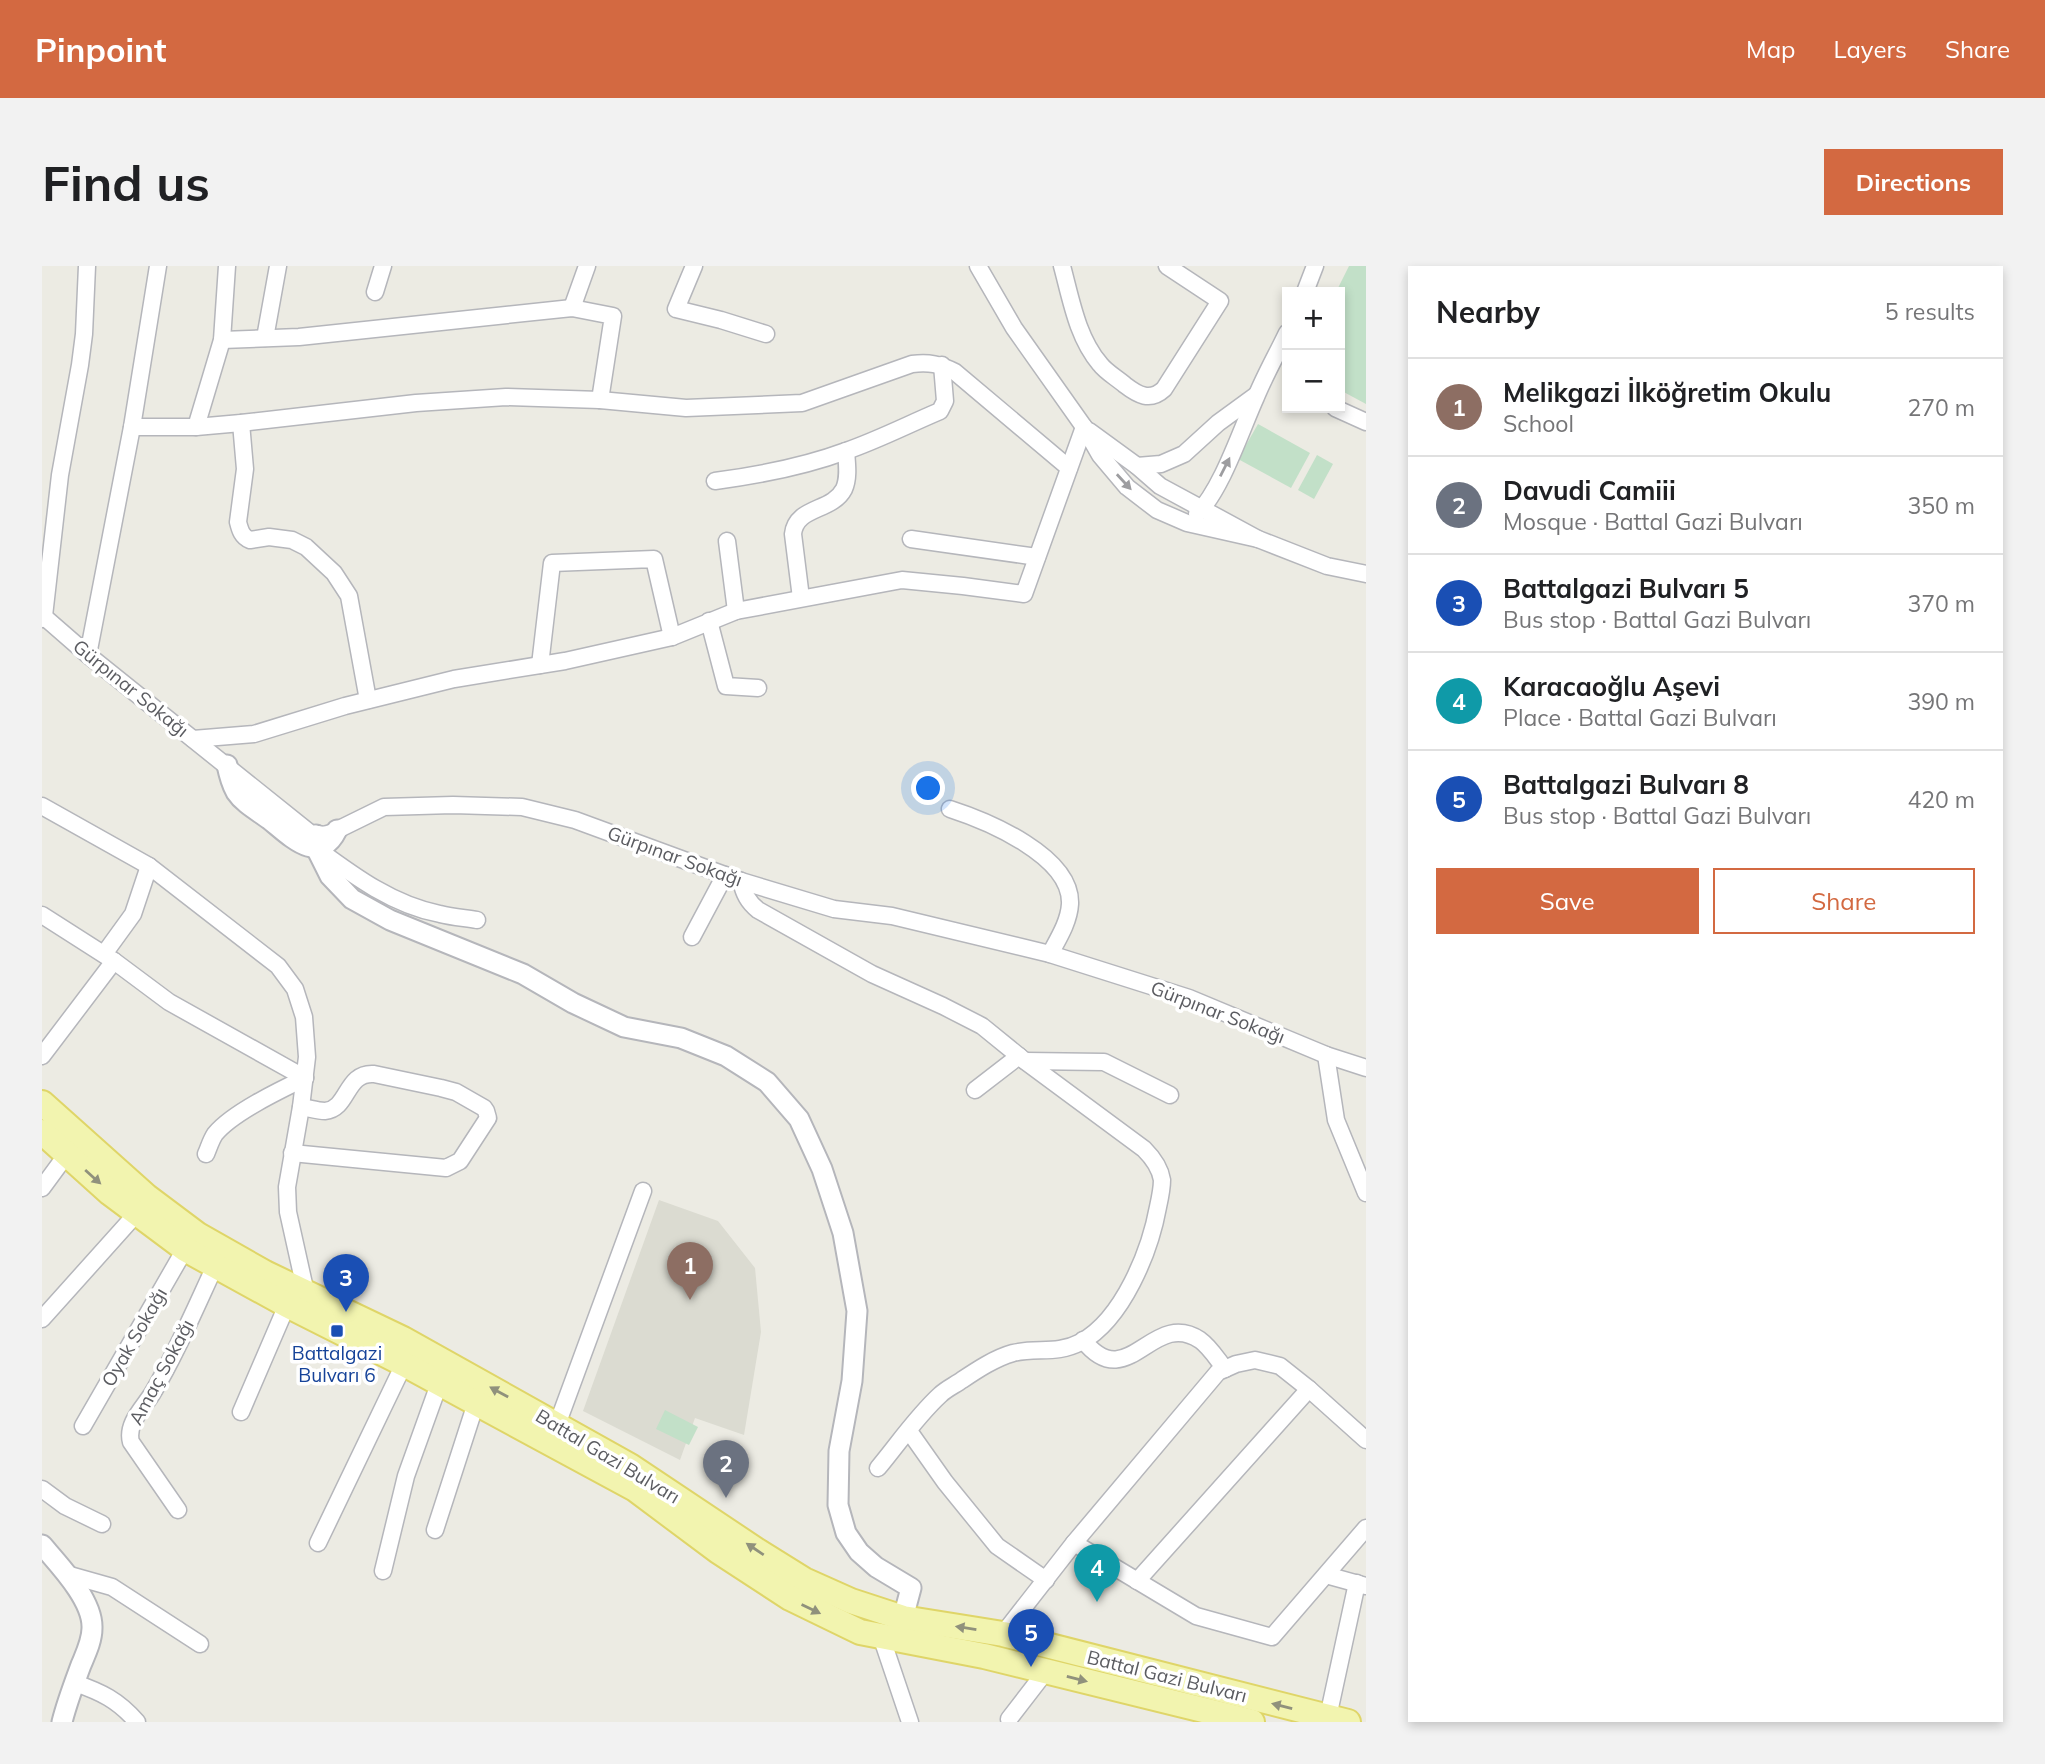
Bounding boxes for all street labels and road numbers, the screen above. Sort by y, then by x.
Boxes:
street label: Gürpınar Sokağı [68,634,194,742]
street label: Gürpınar Sokağı [604,820,746,892]
street label: Gürpınar Sokağı [1147,975,1289,1049]
street label: Oyak Sokağı [96,1283,172,1391]
street label: Amaç Sokağı [123,1315,199,1429]
street label: Battal Gazi Bulvarı [532,1403,684,1509]
street label: Battal Gazi Bulvarı [1085,1645,1249,1707]

